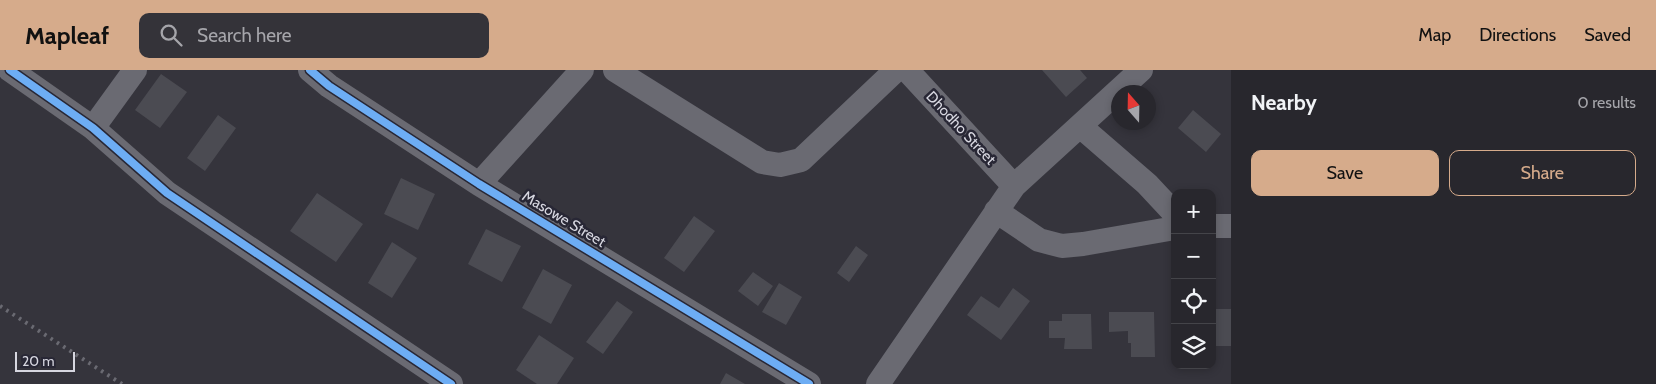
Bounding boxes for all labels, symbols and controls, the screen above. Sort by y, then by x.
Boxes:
search box [139,13,489,58]
text: Mapleaf [25,21,109,50]
icon: search [157,21,185,49]
text: Search here [197,24,291,47]
text: Map [1418,24,1451,46]
text: Directions [1479,24,1556,46]
text: Saved [1584,24,1631,46]
north arrow [1111,85,1156,130]
street label: Dhodho Street [922,88,1000,168]
text: Nearby [1251,90,1317,115]
text: 0 results [1577,93,1636,112]
button: Save [1251,150,1439,196]
button: Share [1449,150,1636,196]
street label: Masowe Street [519,187,609,251]
map controls [1171,189,1216,369]
button: + [1171,189,1216,234]
button: − [1171,234,1216,279]
button: locate [1171,279,1216,324]
button: layers [1171,324,1216,369]
scale bar [15,349,75,372]
text: 20 m [22,352,55,370]

